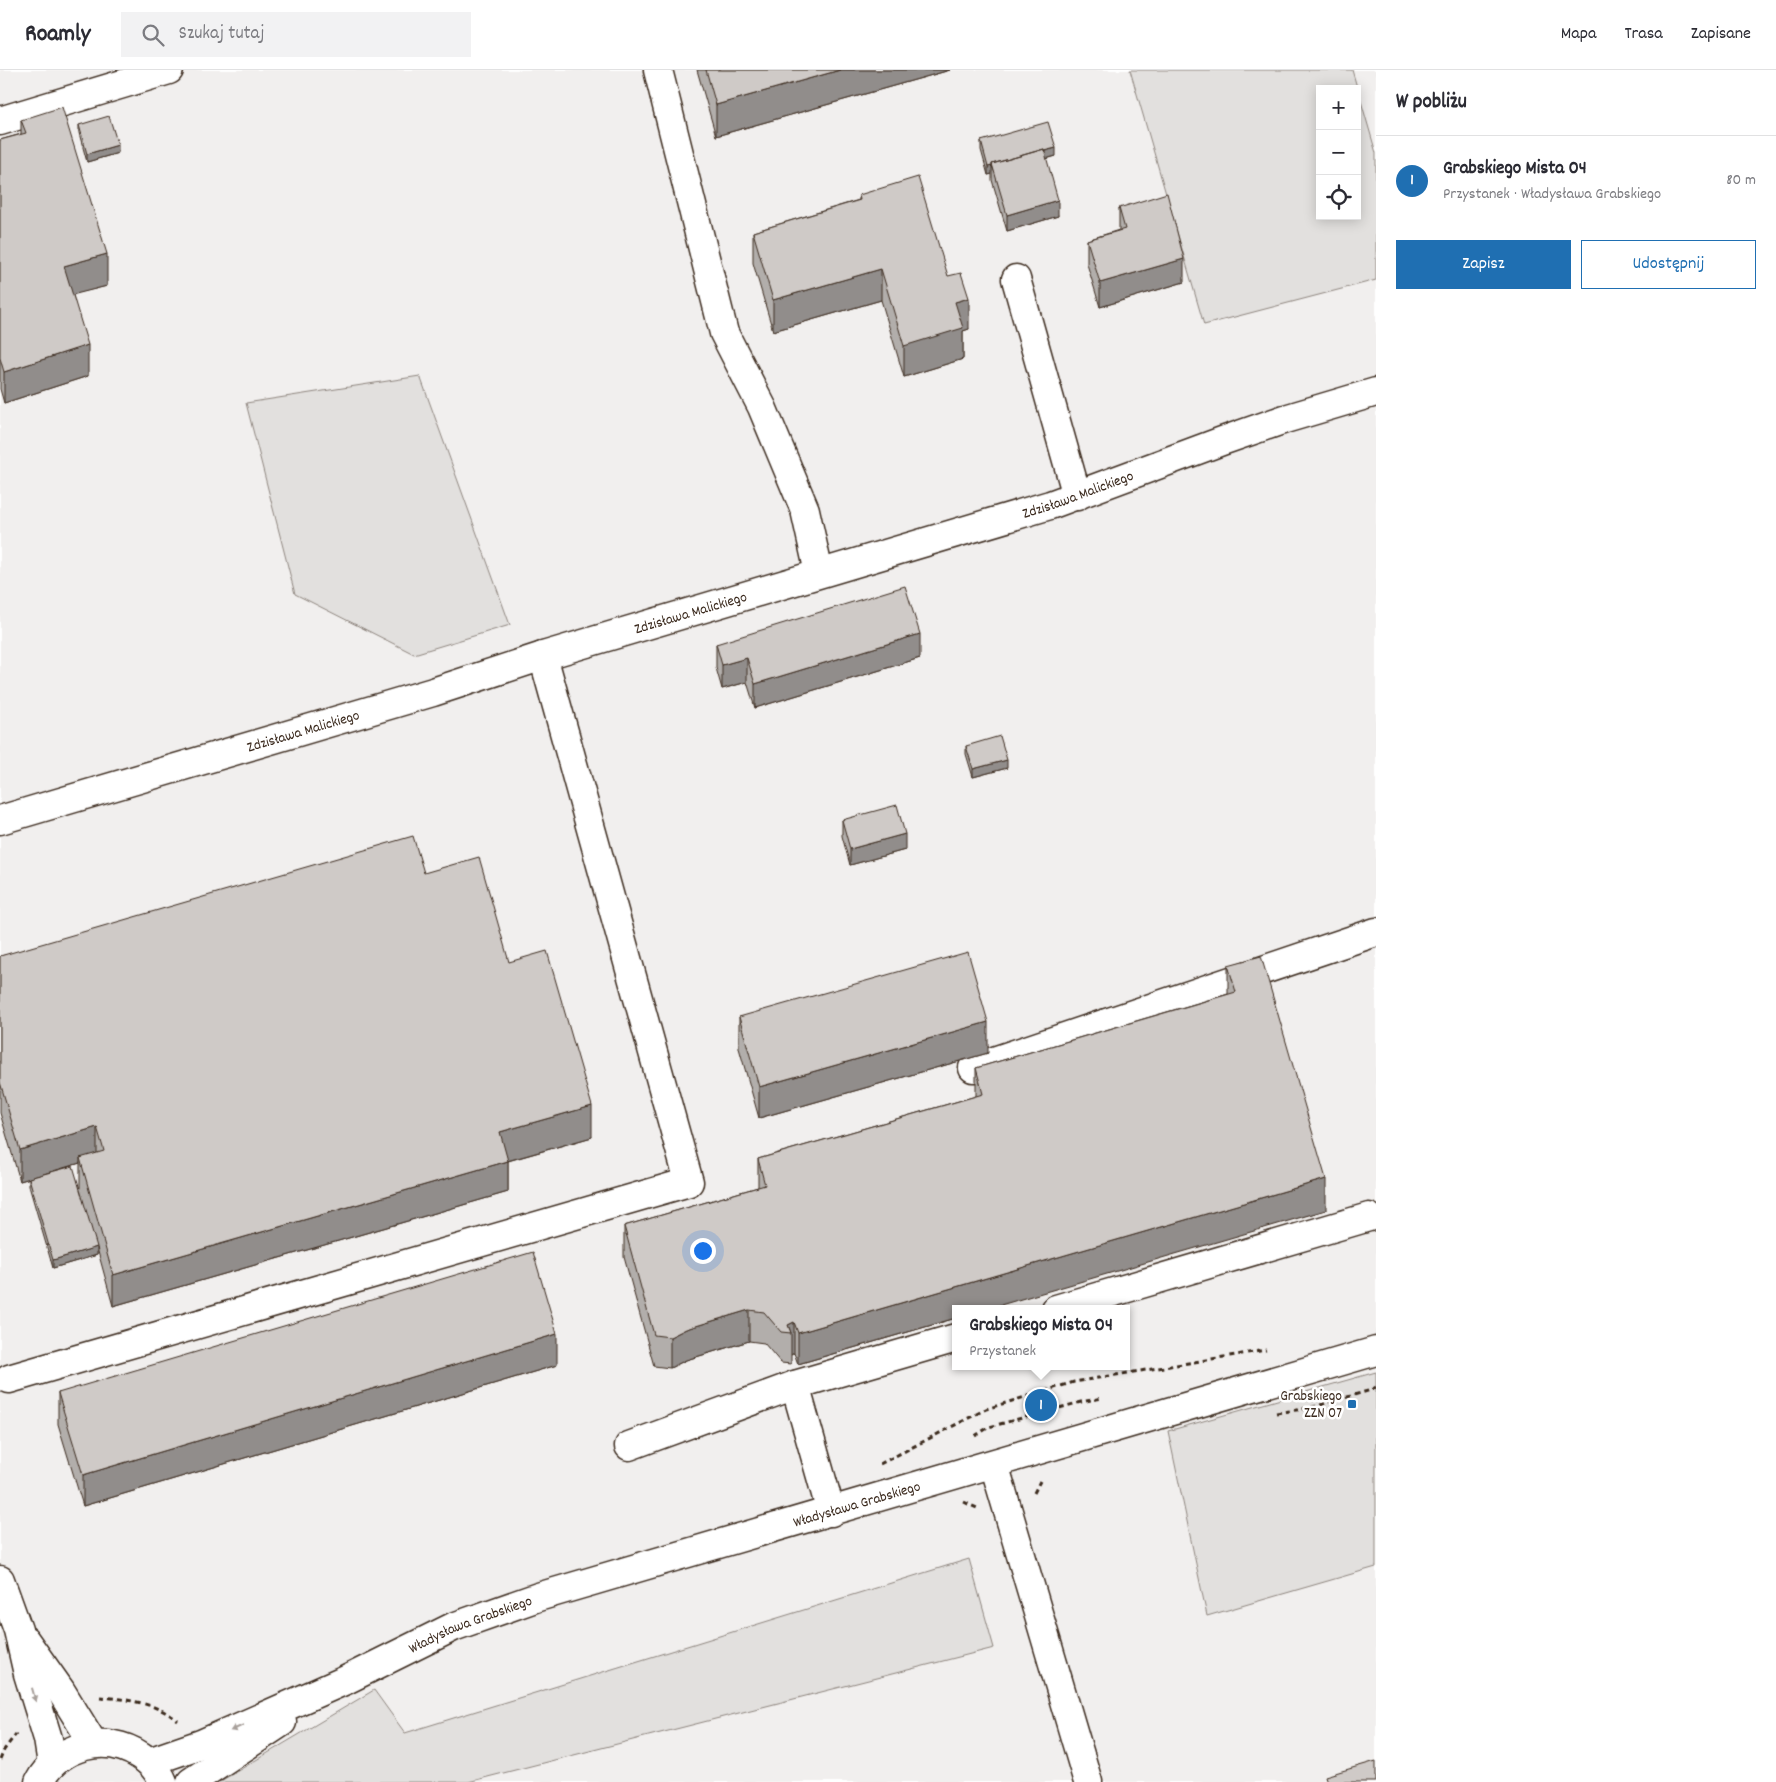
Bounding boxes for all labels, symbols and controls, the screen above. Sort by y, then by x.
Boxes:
search box [121,12,471,57]
text: Roamly [25,18,91,52]
icon: search [139,21,167,49]
text: Szukaj tutaj [179,21,264,48]
text: Mapa [1561,22,1596,47]
text: Trasa [1624,22,1663,47]
text: Zapisane [1691,22,1751,47]
map controls [1316,85,1361,220]
button: + [1316,85,1361,130]
text: W pobliżu [1396,88,1467,118]
button: − [1316,130,1361,175]
text: Grabskiego Mista 04 [1443,156,1587,183]
text: 1 [1410,169,1414,192]
text: 80 m [1726,169,1756,192]
button: locate [1316,175,1361,220]
text: Przystanek · Władysława Grabskiego [1443,183,1661,206]
button: Zapisz [1396,240,1571,289]
button: Udostępnij [1581,240,1756,289]
street label: Zdzisława Malickiego [1020,466,1137,526]
street label: Zdzisława Malickiego [632,587,750,641]
street label: Zdzisława Malickiego [245,705,363,759]
your location [690,1238,716,1264]
popup [952,1305,1130,1370]
text: Grabskiego Mista 04 [969,1313,1113,1340]
text: Przystanek [969,1340,1036,1363]
pin: 1 [1025,1386,1057,1424]
place label: Grabskiego ZZN 07 [1280,1386,1342,1425]
marker: Grabskiego ZZN 07 [1346,1398,1358,1410]
street label: Władysława Grabskiego [791,1476,924,1535]
street label: Władysława Grabskiego [405,1591,536,1660]
one-way arrow [30,1687,38,1702]
one-way arrow [230,1725,244,1733]

